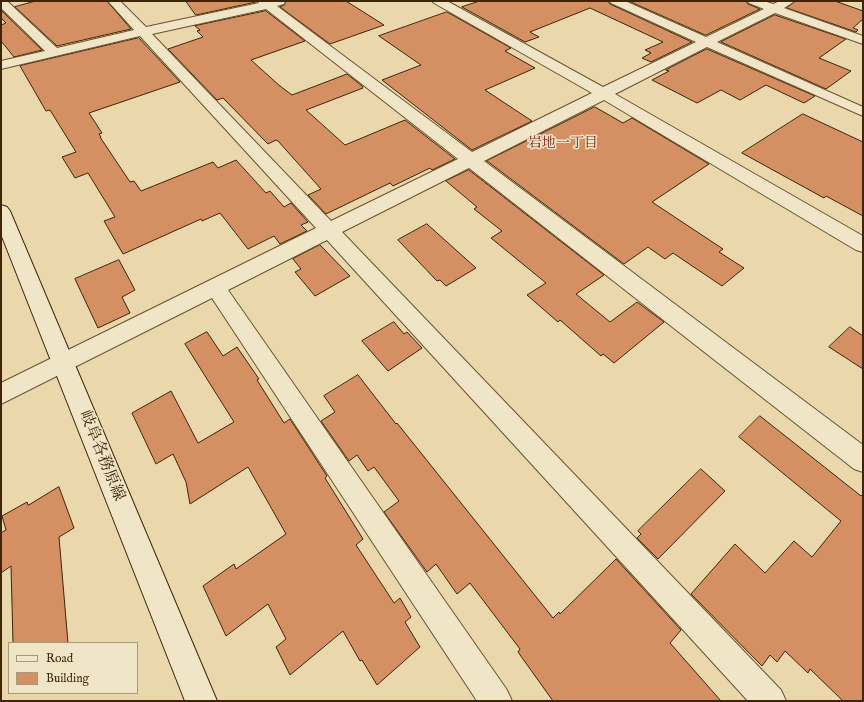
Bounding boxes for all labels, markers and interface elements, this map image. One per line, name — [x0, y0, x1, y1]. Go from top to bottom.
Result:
district label: 岩地一丁目 — [528, 136, 598, 152]
street label: 岐阜各務原線 — [74, 408, 128, 504]
legend — [8, 642, 138, 694]
text: Road — [46, 651, 73, 666]
text: Building — [46, 671, 89, 686]

